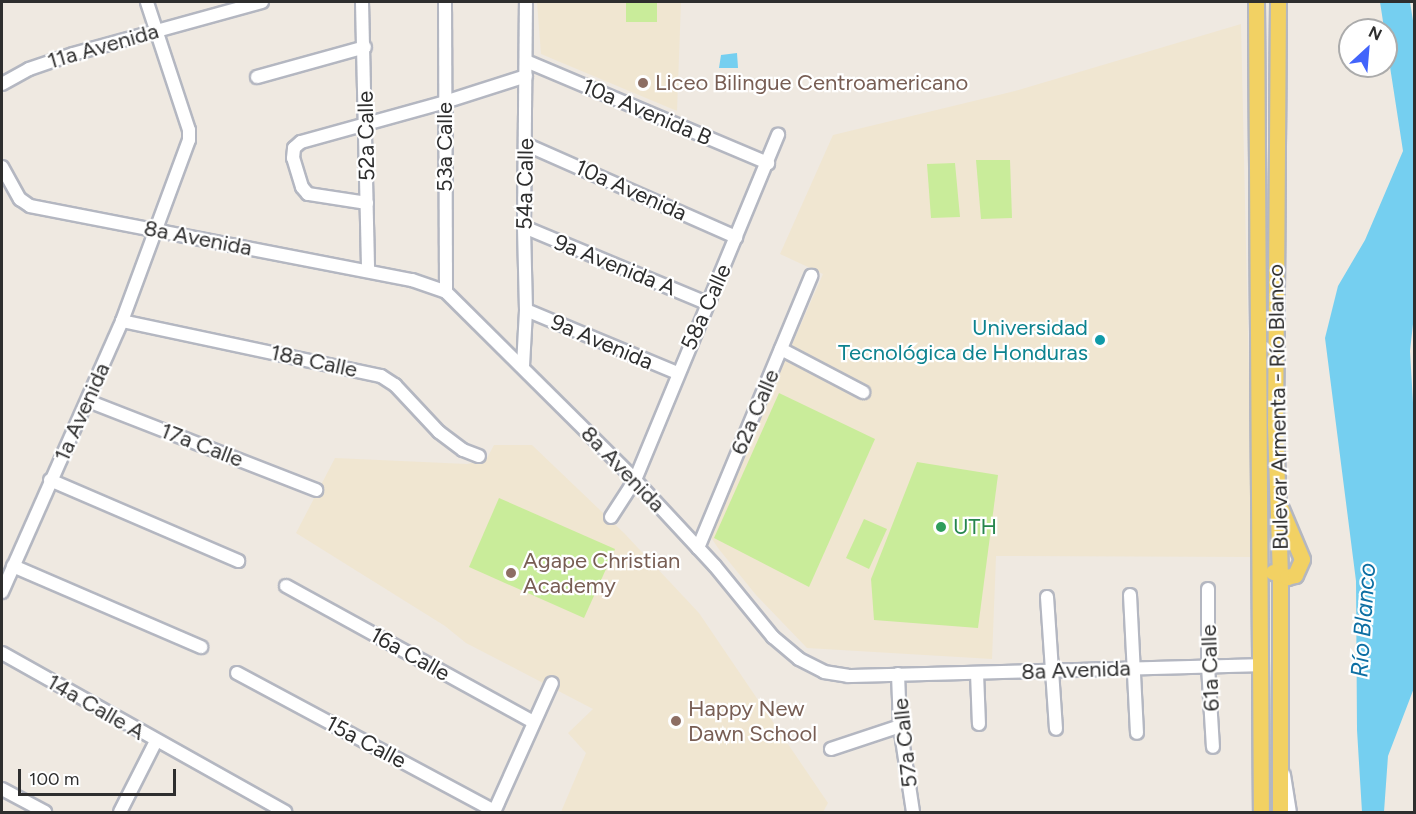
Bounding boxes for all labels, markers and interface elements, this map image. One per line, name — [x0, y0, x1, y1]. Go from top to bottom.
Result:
street label: 11a Avenida — [44, 18, 162, 74]
north arrow — [1338, 18, 1398, 78]
text: N — [1366, 22, 1385, 44]
place label: Liceo Bilingue Centroamericano — [655, 70, 968, 96]
street label: 10a Avenida B — [578, 73, 716, 151]
marker: Liceo Bilingue Centroamericano — [636, 76, 650, 90]
street label: 52a Calle — [352, 91, 380, 181]
street label: 53a Calle — [432, 102, 458, 192]
street label: 54a Calle — [511, 138, 539, 230]
street label: 10a Avenida — [571, 154, 691, 226]
street label: 8a Avenida — [142, 215, 254, 261]
street label: 9a Avenida A — [550, 229, 680, 301]
street label: 58a Calle — [675, 260, 737, 354]
street label: Bulevar Armenta - Río Blanco — [1262, 264, 1294, 550]
street label: 9a Avenida — [547, 309, 657, 375]
place label: Universidad Tecnológica de Honduras — [838, 314, 1088, 366]
marker: Universidad Tecnológica de Honduras — [1093, 333, 1107, 347]
street label: 18a Calle — [268, 339, 360, 383]
street label: 1a Avenida — [49, 359, 115, 465]
street label: 62a Calle — [725, 365, 785, 459]
street label: 17a Calle — [157, 417, 247, 473]
street label: 8a Avenida — [575, 420, 671, 518]
place label: UTH — [953, 514, 997, 540]
marker: UTH — [934, 520, 948, 534]
place label: Agape Christian Academy — [523, 547, 680, 598]
water label: Río Blanco — [1345, 562, 1381, 678]
marker: Agape Christian Academy — [504, 566, 518, 580]
street label: 16a Calle — [366, 621, 454, 687]
street label: 61a Calle — [1195, 624, 1225, 712]
street label: 8a Avenida — [1021, 655, 1131, 685]
street label: 14a Calle A — [42, 668, 150, 746]
place label: Happy New Dawn School — [688, 695, 817, 746]
street label: 57a Calle — [887, 697, 923, 789]
street label: 15a Calle — [321, 710, 411, 774]
marker: Happy New Dawn School — [669, 714, 683, 728]
scale bar — [21, 757, 178, 795]
text: 100 m — [29, 768, 79, 790]

